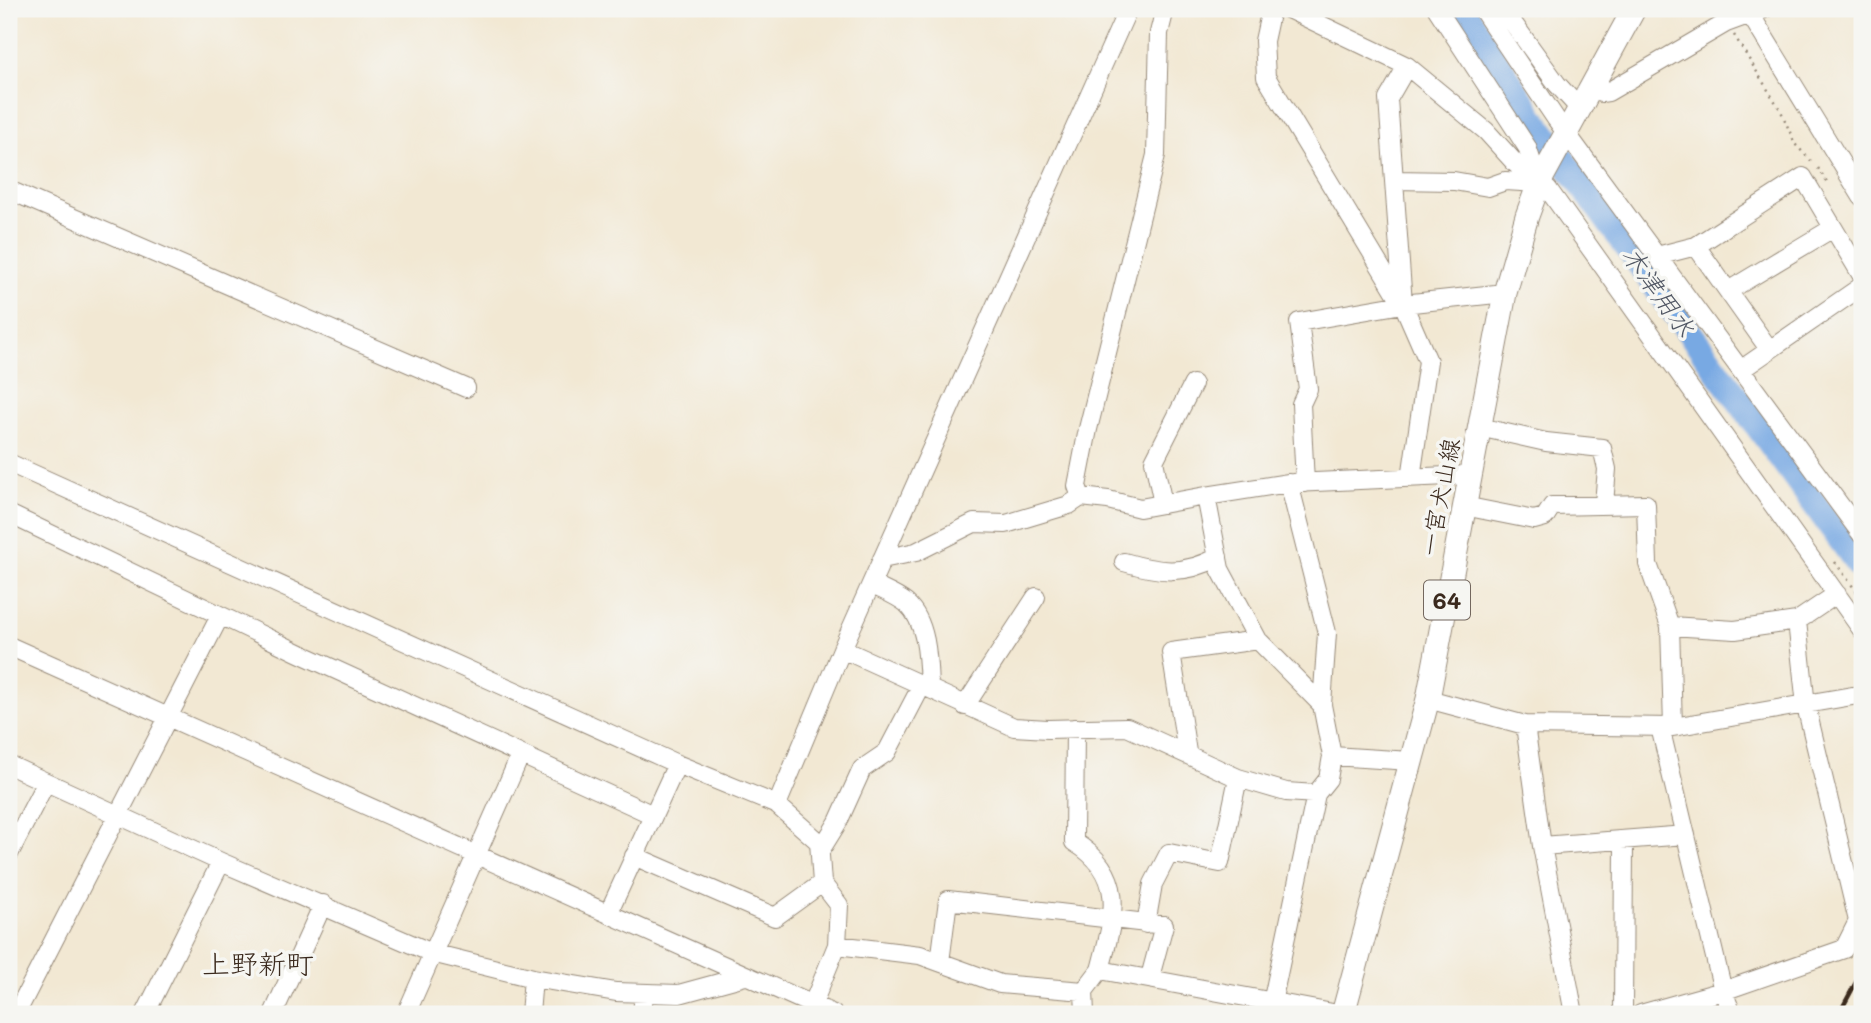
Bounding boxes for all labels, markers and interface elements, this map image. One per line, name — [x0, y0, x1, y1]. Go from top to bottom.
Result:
water label: 木津用水 — [1615, 239, 1703, 343]
street label: 一宮犬山線 — [1412, 435, 1466, 559]
road number: 64 — [1424, 580, 1470, 620]
district label: 上野新町 — [202, 945, 314, 981]

